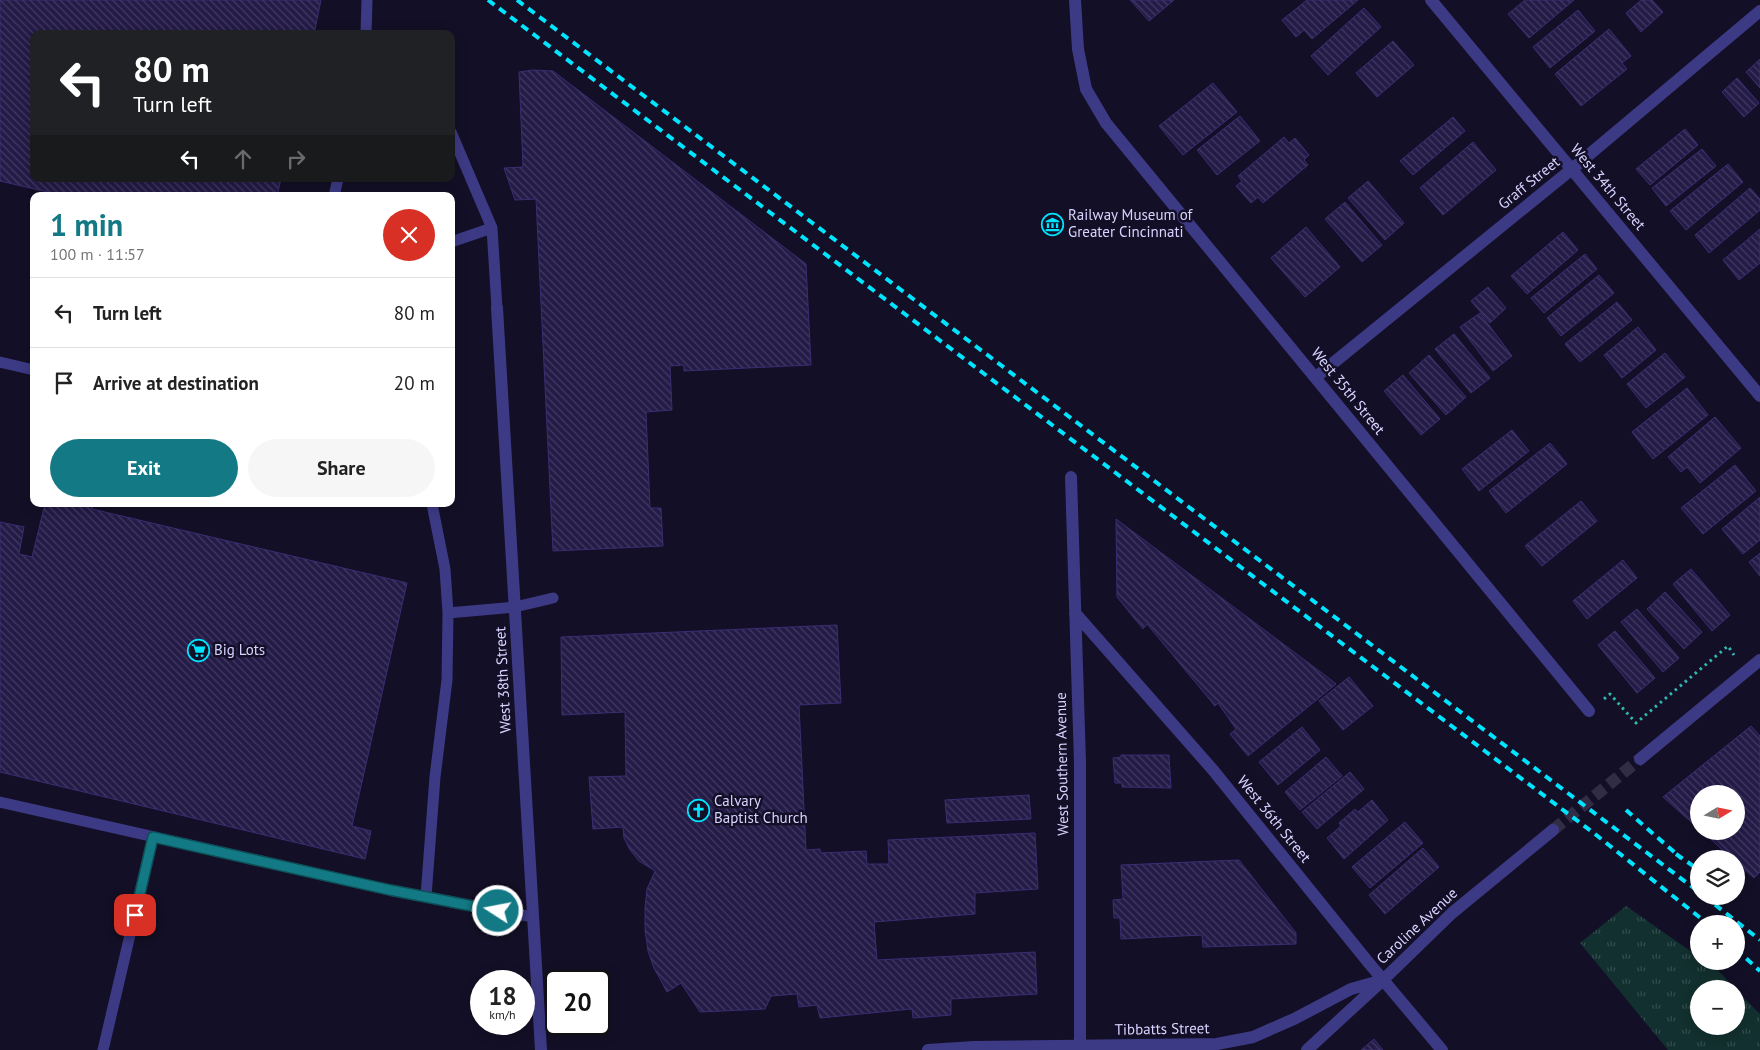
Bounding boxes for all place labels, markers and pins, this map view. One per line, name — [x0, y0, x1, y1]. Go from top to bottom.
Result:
place label: Railway Museum of Greater Cincinnati — [1068, 205, 1194, 241]
museum icon: Railway Museum of Greater Cincinnati — [1040, 212, 1064, 236]
supermarket icon: Big Lots — [186, 638, 210, 662]
place label: Big Lots — [214, 640, 265, 659]
place label: Calvary Baptist Church — [714, 791, 808, 827]
church icon: Calvary Baptist Church — [686, 798, 710, 822]
pin — [114, 894, 156, 936]

